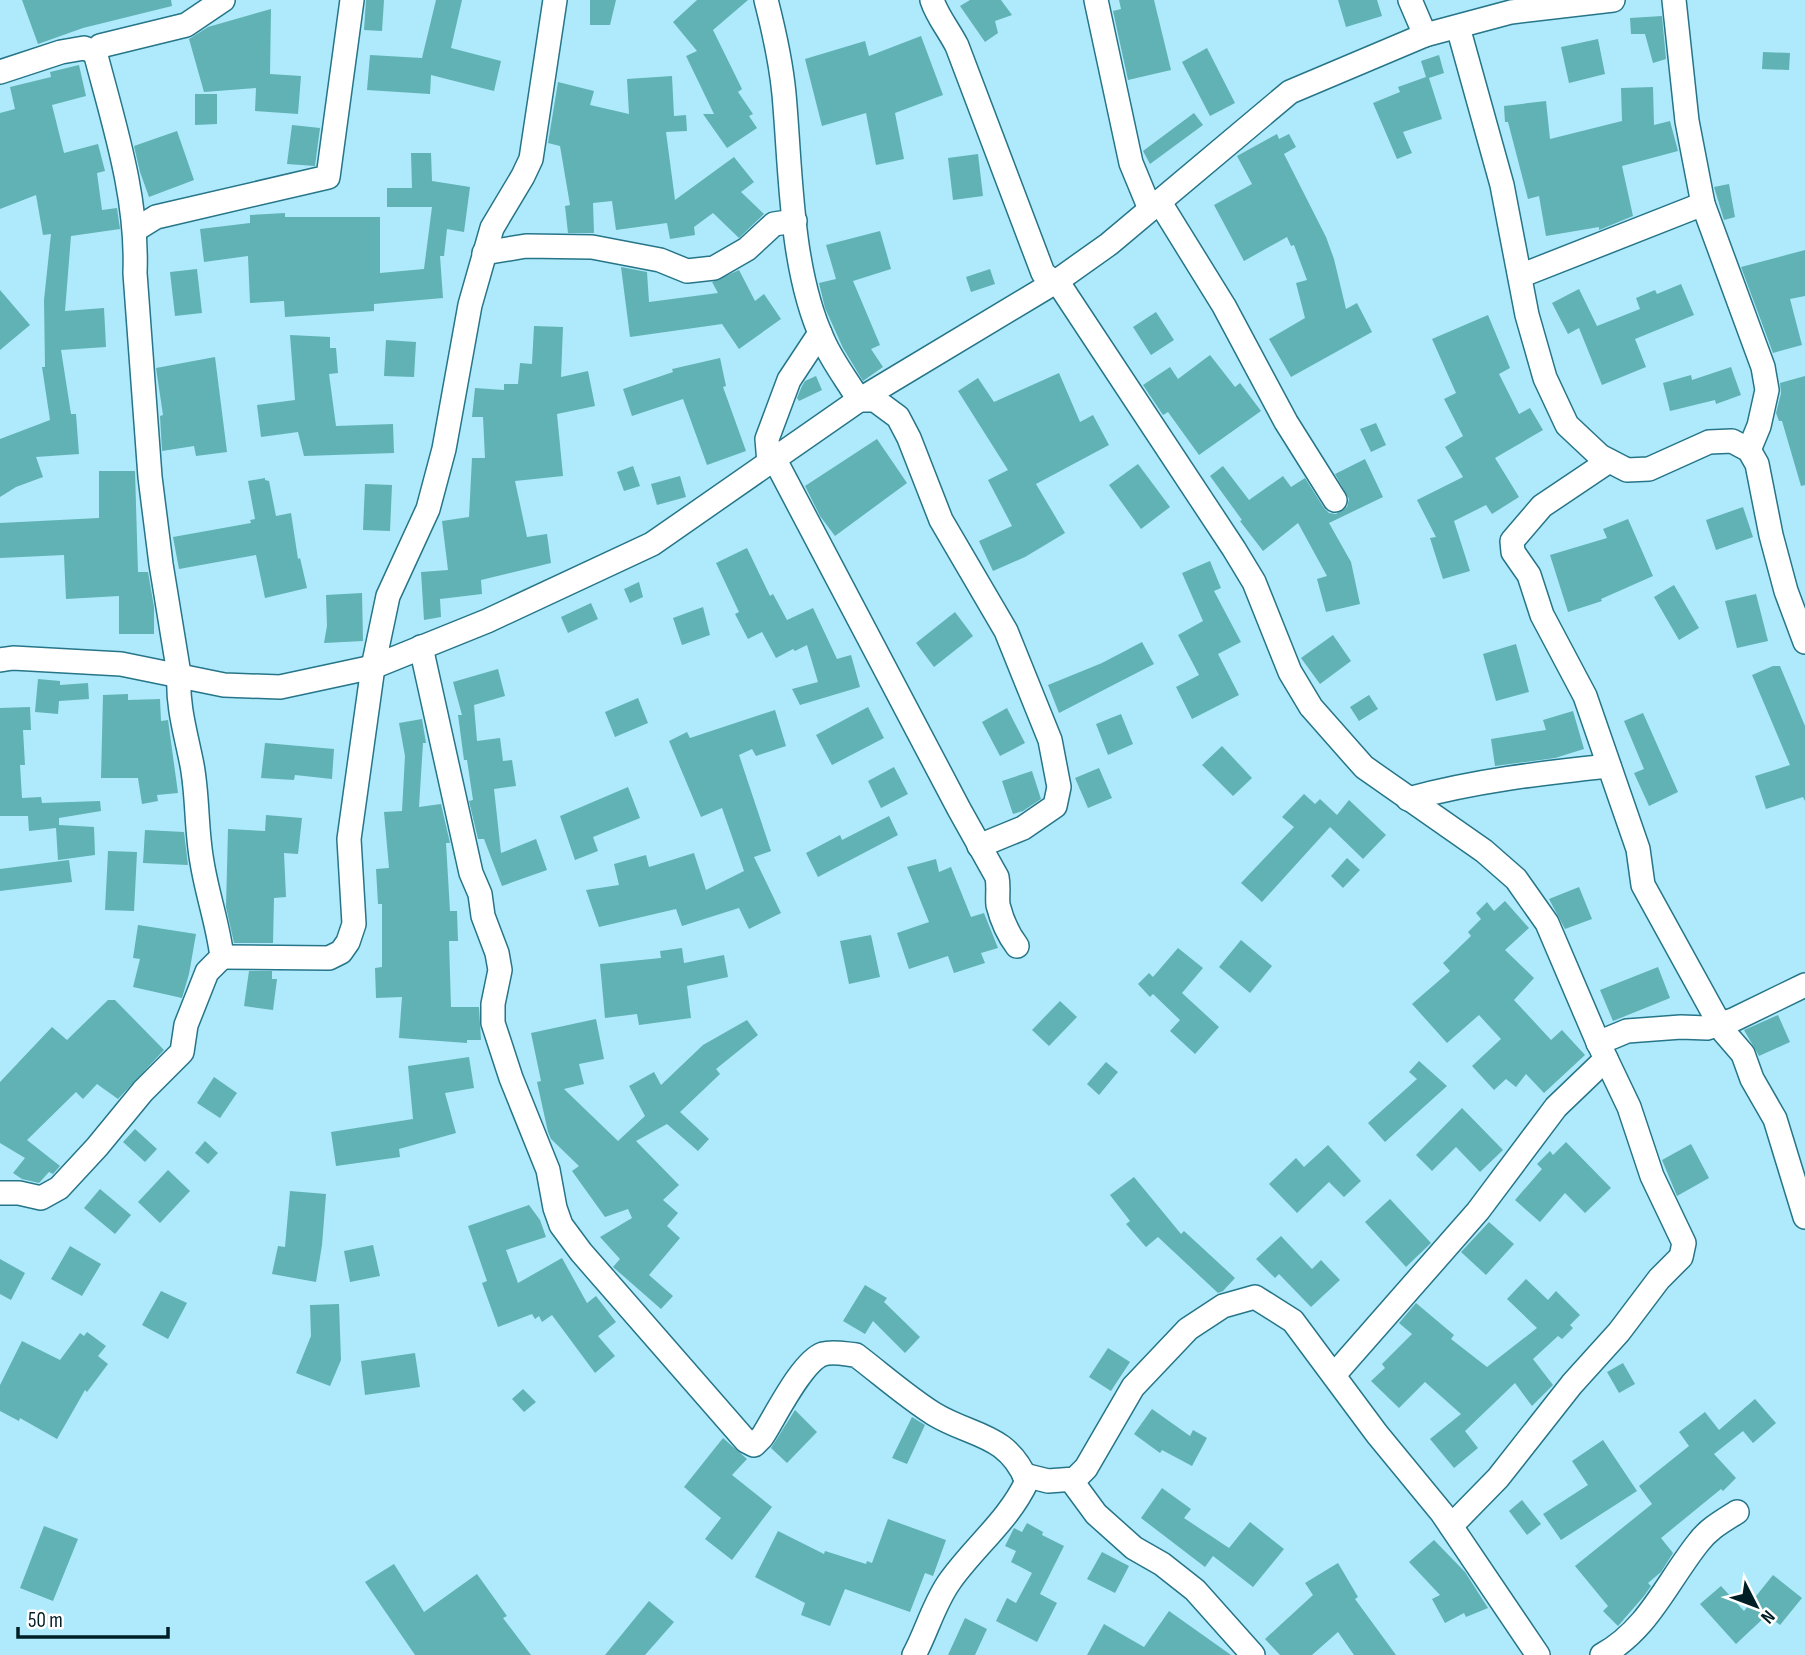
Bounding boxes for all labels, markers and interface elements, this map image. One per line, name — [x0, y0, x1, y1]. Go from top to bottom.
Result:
north arrow — [1721, 1571, 1791, 1641]
scale bar — [18, 1596, 168, 1640]
text: N — [1756, 1605, 1779, 1628]
text: 50 m — [28, 1608, 63, 1633]

